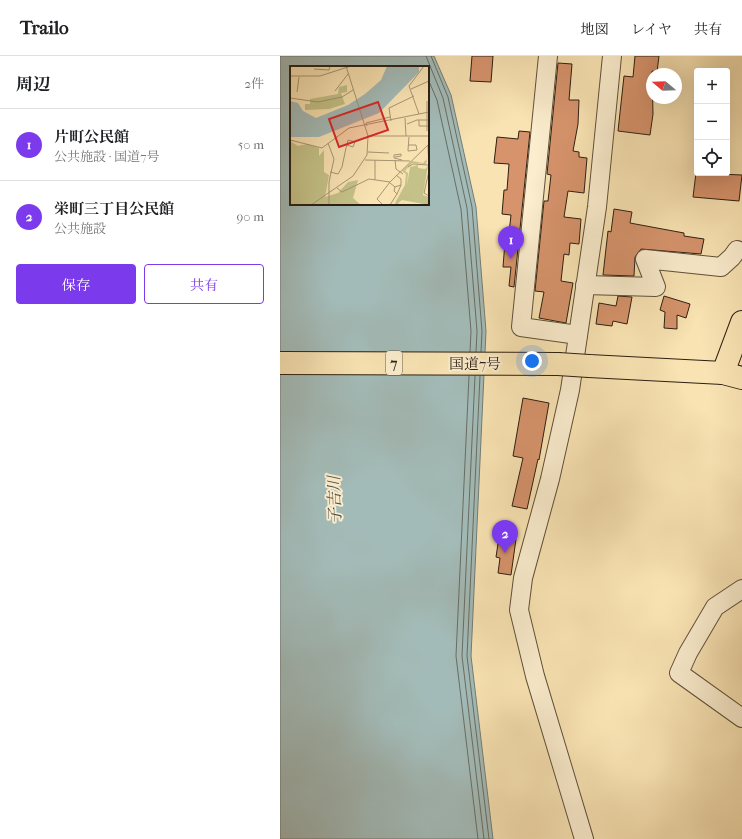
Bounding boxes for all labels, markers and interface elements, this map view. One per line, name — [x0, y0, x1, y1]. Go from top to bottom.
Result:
text: Trailo — [20, 17, 69, 39]
text: 地図 — [581, 21, 609, 38]
text: レイヤ — [631, 21, 672, 38]
text: 共有 — [694, 21, 722, 38]
inset map — [290, 66, 429, 205]
north arrow — [646, 68, 682, 104]
map controls — [694, 68, 730, 176]
button: + — [694, 68, 730, 104]
text: 周辺 — [16, 74, 50, 94]
text: 2件 — [244, 76, 264, 91]
button: − — [694, 104, 730, 140]
text: 片町公民館 — [54, 128, 129, 146]
text: 1 — [27, 137, 31, 152]
text: 50 m — [238, 137, 264, 152]
button: locate — [694, 140, 730, 176]
text: 公共施設 · 国道7号 — [54, 149, 159, 164]
text: 栄町三丁目公民館 — [54, 200, 174, 218]
text: 2 — [26, 209, 32, 224]
text: 90 m — [236, 209, 264, 224]
text: 公共施設 — [54, 221, 106, 236]
pin: 1 — [498, 226, 524, 259]
button: 保存 — [16, 264, 136, 304]
button: 共有 — [144, 264, 264, 304]
road number: 7 — [386, 351, 402, 375]
your location — [522, 351, 542, 371]
street label: 国道7号 — [449, 355, 501, 373]
water label: 子吉川 — [324, 474, 345, 524]
pin: 2 — [492, 520, 518, 553]

